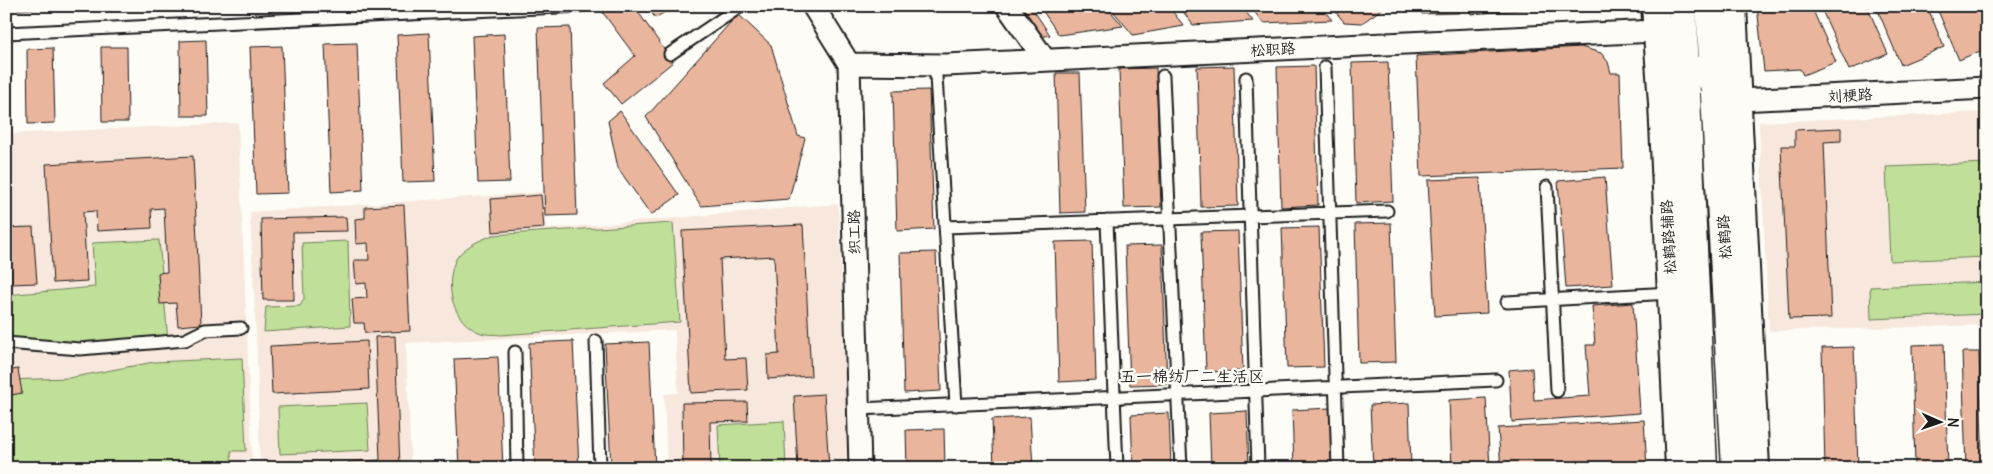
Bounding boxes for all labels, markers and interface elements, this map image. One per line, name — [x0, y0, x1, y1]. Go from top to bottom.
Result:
street label: 松职路 — [1250, 38, 1296, 60]
street label: 刘梗路 — [1827, 84, 1873, 106]
street label: 松鹤路辅路 — [1657, 199, 1679, 275]
street label: 织工路 — [844, 209, 864, 255]
street label: 松鹤路 — [1713, 214, 1735, 260]
district label: 五一棉纺厂二生活区 — [1120, 366, 1264, 386]
north arrow — [1916, 396, 1966, 446]
text: N — [1944, 417, 1962, 428]

